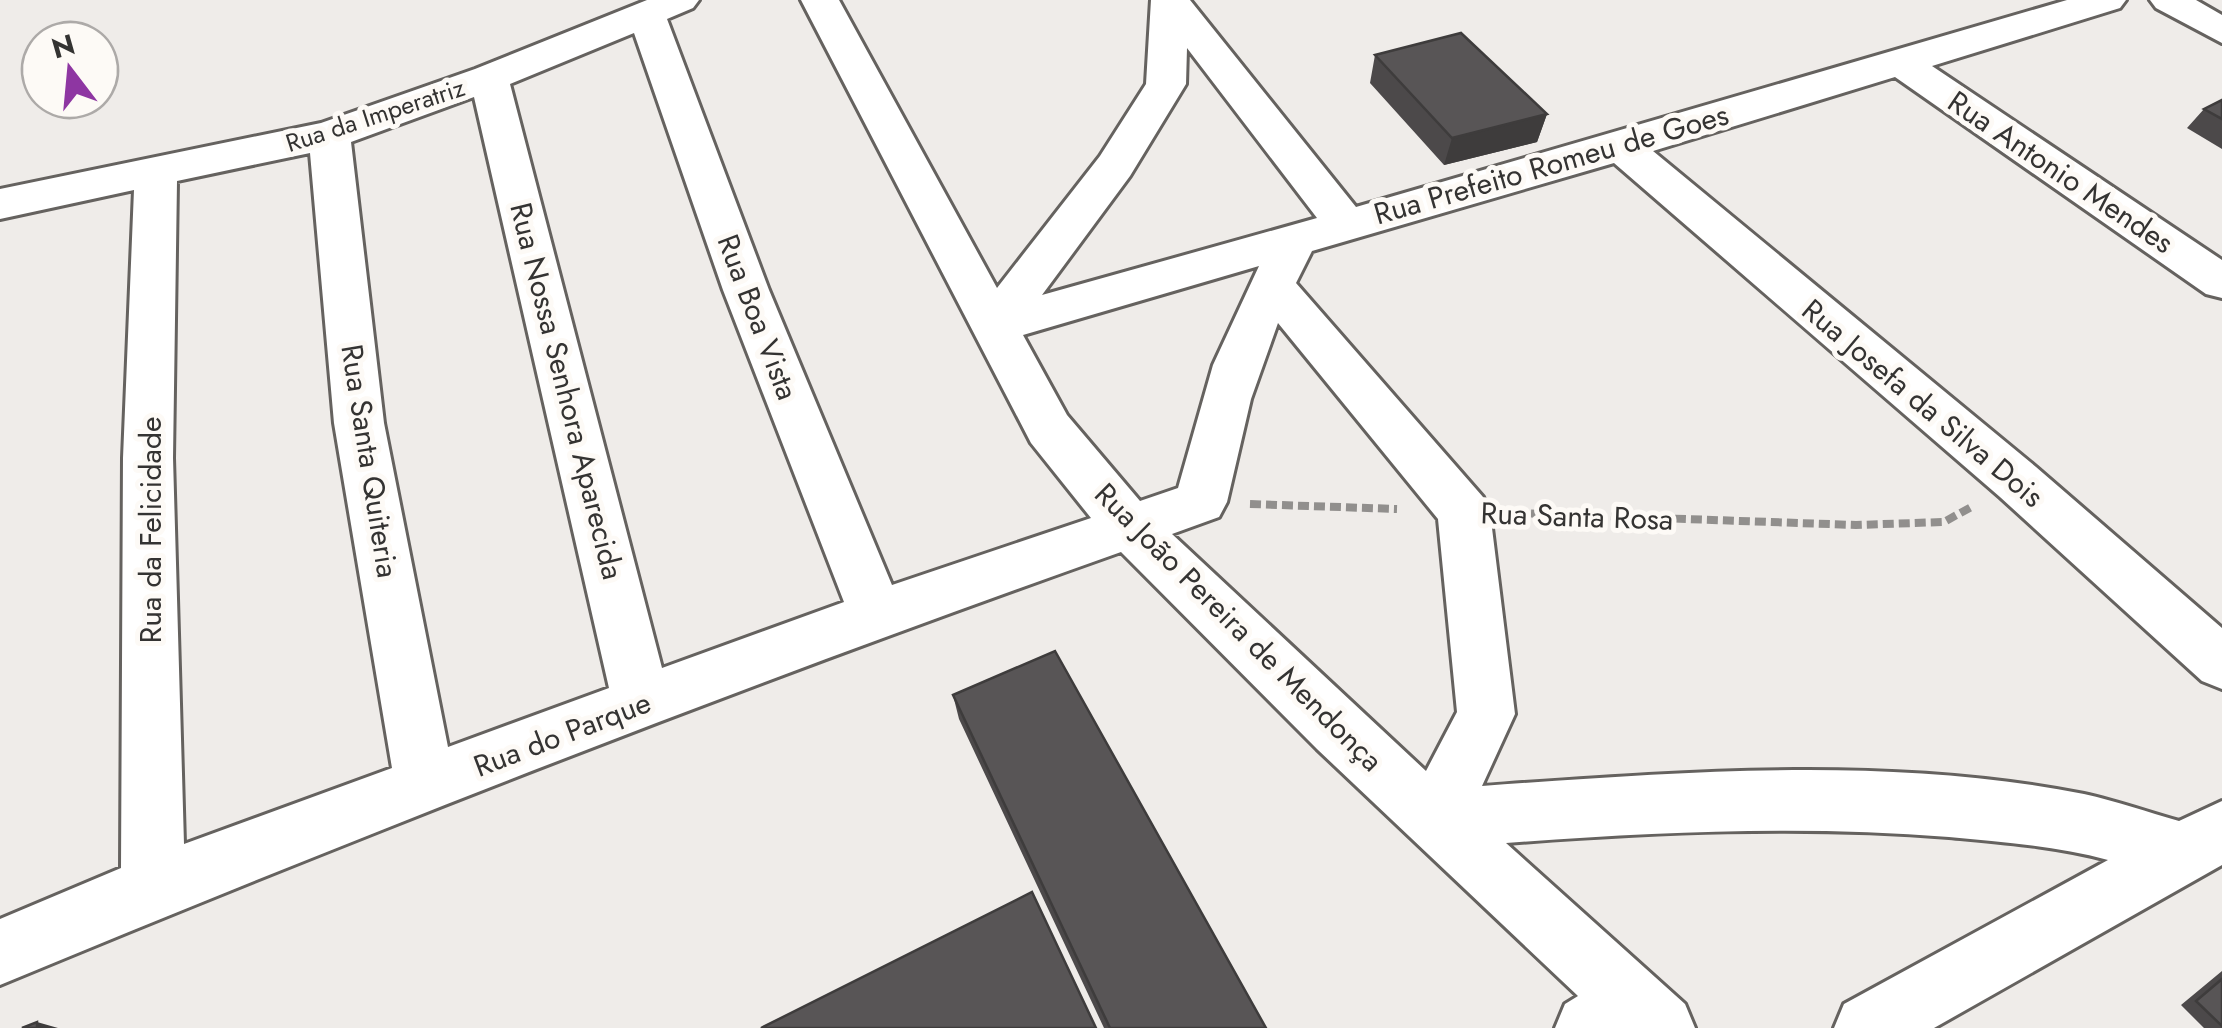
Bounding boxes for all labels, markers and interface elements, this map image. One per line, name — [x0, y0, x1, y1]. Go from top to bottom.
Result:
north arrow — [20, 20, 120, 120]
text: N — [47, 24, 80, 69]
street label: Rua da Imperatriz — [281, 69, 470, 161]
street label: Rua Antonio Mendes — [1939, 80, 2183, 264]
street label: Rua Prefeito Romeu de Goes — [1369, 93, 1733, 235]
street label: Rua Nossa Senhora Aparecida — [499, 198, 635, 584]
street label: Rua Boa Vista — [707, 228, 809, 406]
street label: Rua Josefa da Silva Dois — [1793, 289, 2053, 517]
street label: Rua Santa Quiteria — [330, 341, 410, 581]
street label: Rua da Felicidade — [129, 417, 172, 643]
street label: Rua João Pereira de Mendonça — [1085, 473, 1393, 781]
street label: Rua Santa Rosa — [1480, 491, 1674, 541]
street label: Rua do Parque — [467, 680, 657, 788]

